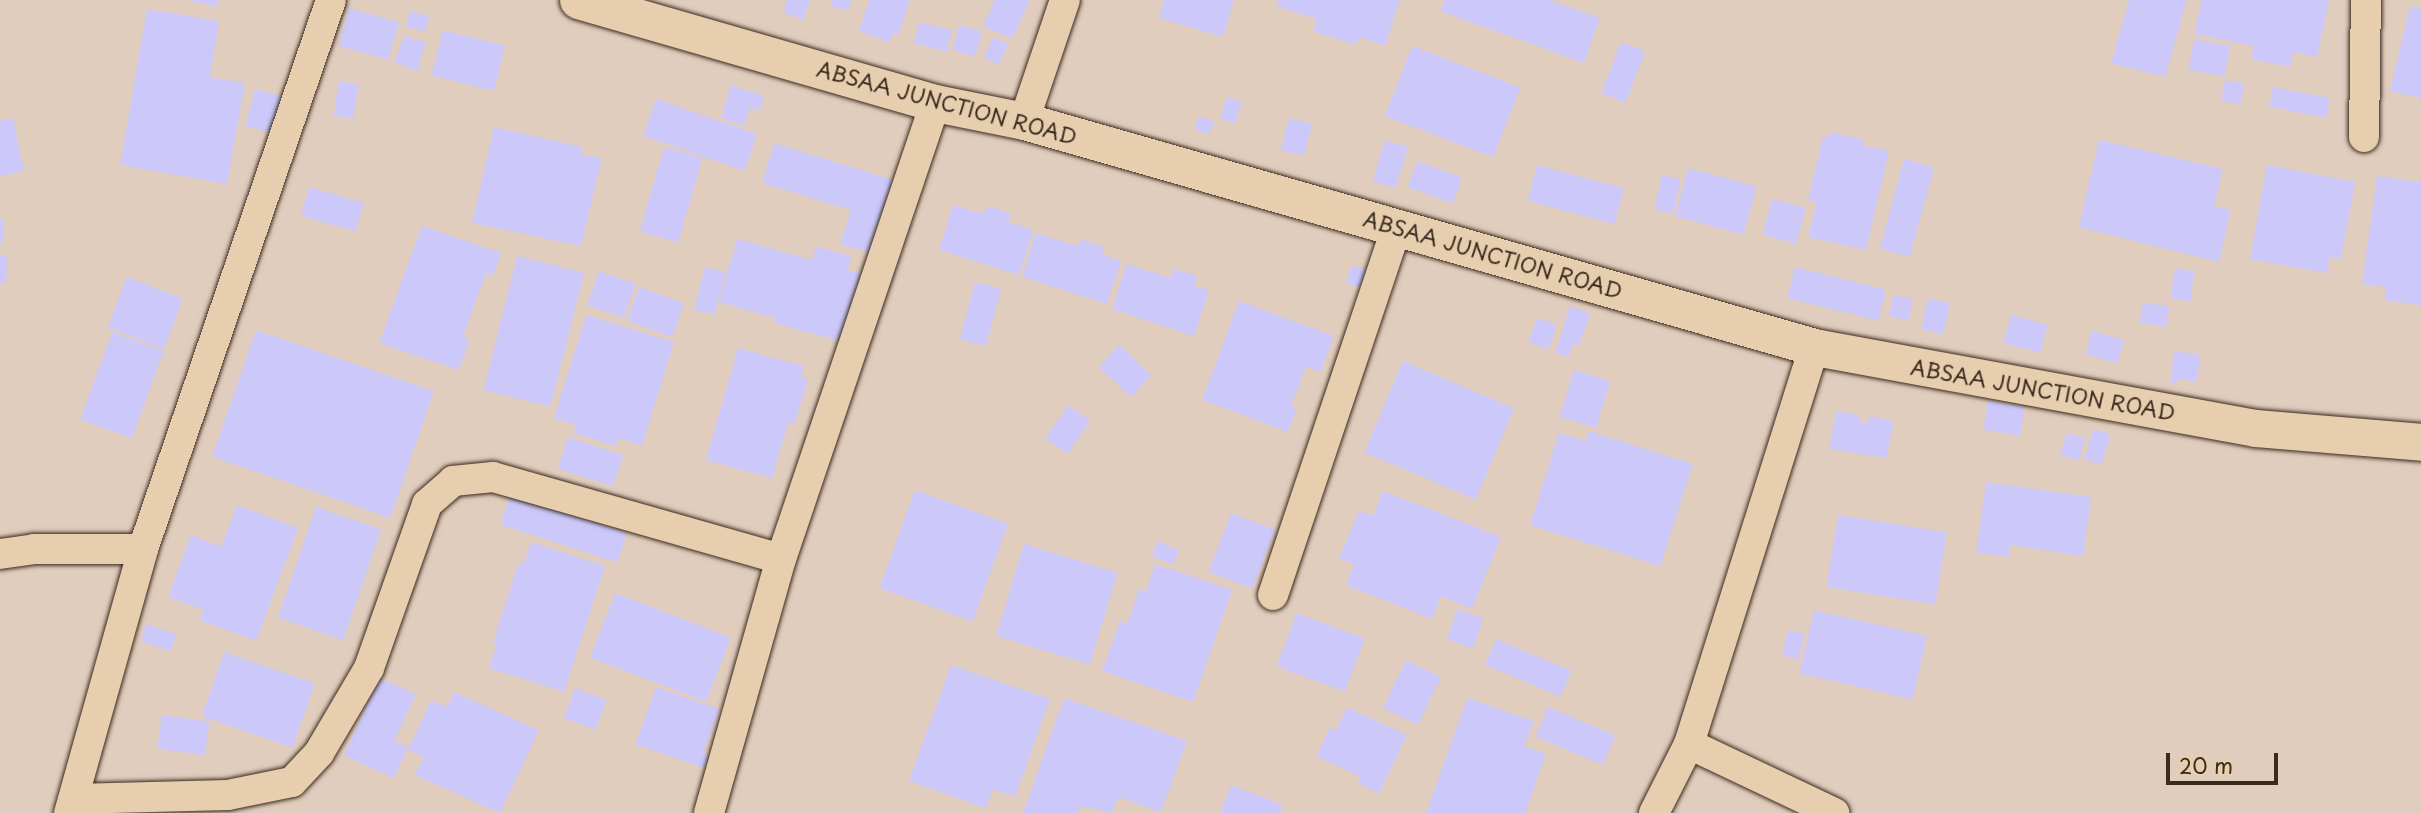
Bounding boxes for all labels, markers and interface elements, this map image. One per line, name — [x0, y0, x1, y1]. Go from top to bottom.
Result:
street label: ABSAA JUNCTION ROAD — [815, 55, 1079, 149]
street label: ABSAA JUNCTION ROAD — [1362, 205, 1624, 303]
street label: ABSAA JUNCTION ROAD — [1910, 354, 2176, 424]
scale bar — [2169, 740, 2281, 784]
text: 20 m — [2179, 749, 2233, 781]

